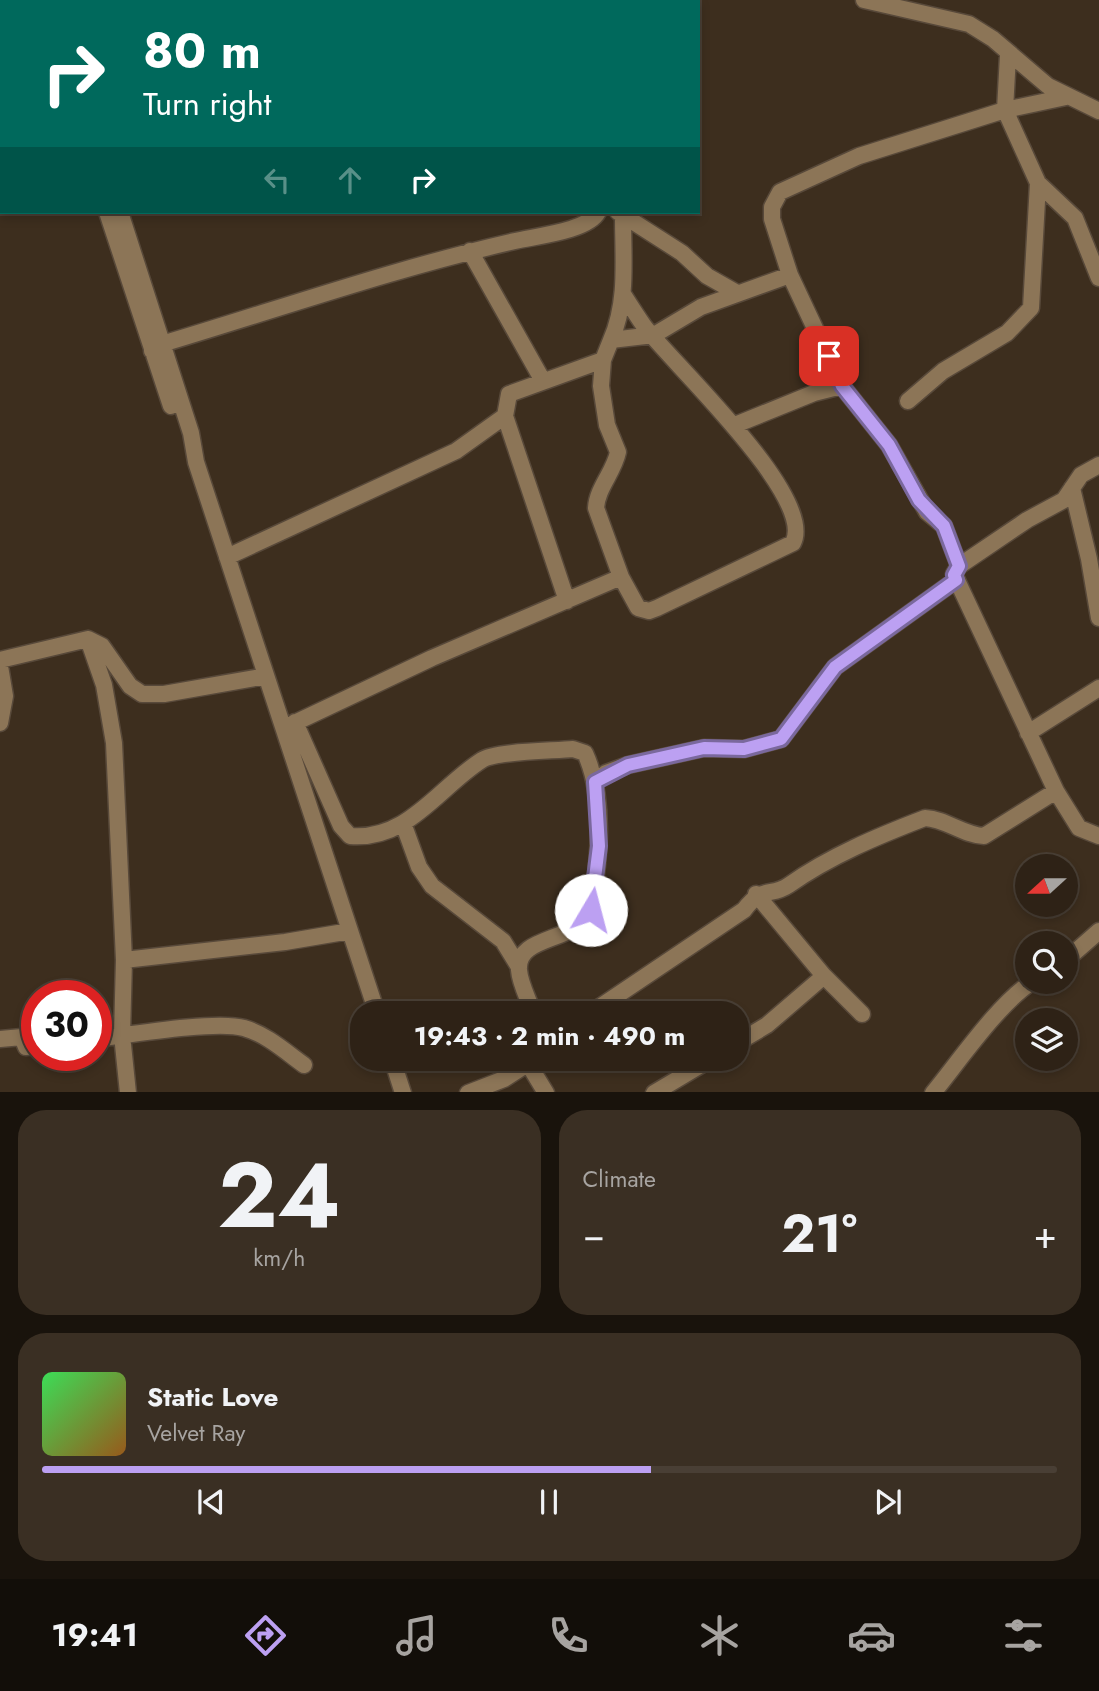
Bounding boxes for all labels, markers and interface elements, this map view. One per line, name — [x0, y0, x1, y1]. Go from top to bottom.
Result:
text: 80 m — [143, 16, 261, 86]
icon: right — [28, 28, 119, 119]
text: Turn right — [143, 81, 272, 127]
icon: left — [258, 161, 296, 199]
icon: ahead — [331, 161, 369, 199]
icon: right — [404, 161, 442, 199]
pin — [799, 326, 859, 386]
icon: arrive — [810, 337, 848, 375]
north arrow — [1015, 854, 1078, 917]
map controls — [1015, 854, 1078, 1071]
position arrow — [554, 873, 628, 947]
button: search — [1015, 931, 1078, 994]
speed limit sign: 30 — [21, 980, 112, 1071]
button: layers — [1015, 1008, 1078, 1071]
text: 19:43 · 2 min · 490 m — [414, 1017, 685, 1055]
text: 24 — [218, 1130, 341, 1261]
text: Climate — [583, 1162, 656, 1196]
text: 21° — [781, 1196, 857, 1272]
text: − — [583, 1207, 605, 1262]
text: + — [1034, 1207, 1057, 1262]
text: km/h — [253, 1241, 305, 1275]
text: Static Love — [147, 1378, 279, 1416]
text: Velvet Ray — [147, 1416, 245, 1450]
icon: previous — [192, 1483, 230, 1521]
icon: pause — [530, 1483, 568, 1521]
icon: next — [869, 1483, 907, 1521]
icon: directions — [241, 1611, 290, 1660]
icon: music — [392, 1611, 441, 1660]
icon: phone — [544, 1611, 593, 1660]
icon: climate — [695, 1611, 744, 1660]
icon: car — [847, 1611, 896, 1660]
icon: filters — [999, 1611, 1048, 1660]
text: 19:41 — [51, 1612, 138, 1658]

